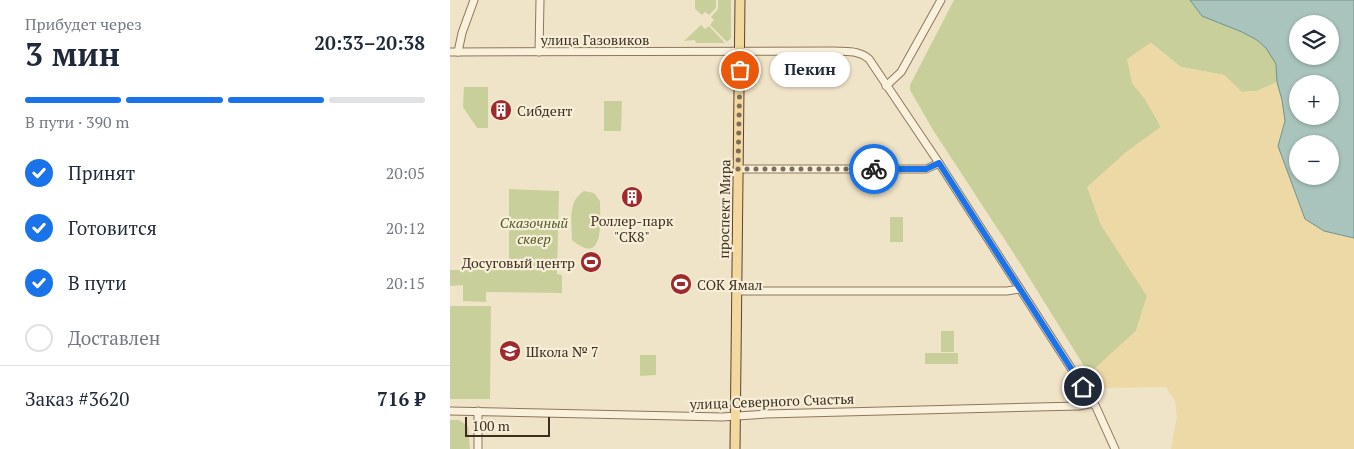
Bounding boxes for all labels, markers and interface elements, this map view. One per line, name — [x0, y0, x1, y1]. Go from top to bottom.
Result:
text: Прибудет через — [25, 13, 142, 35]
map controls — [1289, 15, 1339, 185]
button: layers — [1289, 15, 1339, 65]
text: 20:33–20:38 — [314, 30, 425, 55]
street label: улица Газовиков — [540, 30, 649, 49]
text: 3 мин — [25, 33, 120, 75]
pin — [719, 49, 761, 91]
callout: Пекин — [770, 52, 850, 88]
icon: bag — [726, 56, 754, 84]
text: Пекин — [784, 58, 836, 80]
button: + — [1289, 75, 1339, 125]
building icon: Сибдент — [489, 98, 513, 122]
place label: Сибдент — [517, 101, 572, 120]
text: В пути · 390 m — [25, 111, 129, 133]
button: − — [1289, 135, 1339, 185]
courier — [849, 144, 899, 194]
icon: bike — [860, 155, 888, 183]
icon: check — [25, 159, 53, 187]
street label: проспект Мира — [714, 159, 734, 259]
text: Принят — [68, 160, 135, 185]
text: 20:05 — [386, 162, 425, 184]
building icon: Роллер-парк "СК8" — [620, 185, 644, 209]
place label: Роллер-парк "СК8" — [591, 211, 674, 246]
park label: Сказочный сквер — [500, 213, 569, 248]
icon: check — [25, 214, 53, 242]
text: Готовится — [68, 215, 157, 240]
text: 20:12 — [386, 217, 425, 239]
sports icon: Досуговый центр — [579, 250, 603, 274]
place label: Досуговый центр — [462, 253, 575, 272]
icon: check — [25, 269, 53, 297]
text: В пути — [68, 270, 127, 295]
text: 20:15 — [386, 272, 425, 294]
sports icon: СОК Ямал — [669, 272, 693, 296]
place label: СОК Ямал — [697, 275, 763, 294]
text: Доставлен — [68, 325, 160, 350]
school or university icon: Школа № 7 — [498, 339, 522, 363]
place label: Школа № 7 — [526, 342, 599, 361]
pin — [1062, 366, 1104, 408]
icon: home — [1069, 373, 1097, 401]
text: Заказ #3620 — [25, 386, 129, 411]
text: 716 ₽ — [377, 386, 425, 411]
street label: улица Северного Счастья — [688, 389, 855, 413]
scale bar — [465, 414, 550, 437]
text: 100 m — [472, 416, 510, 435]

